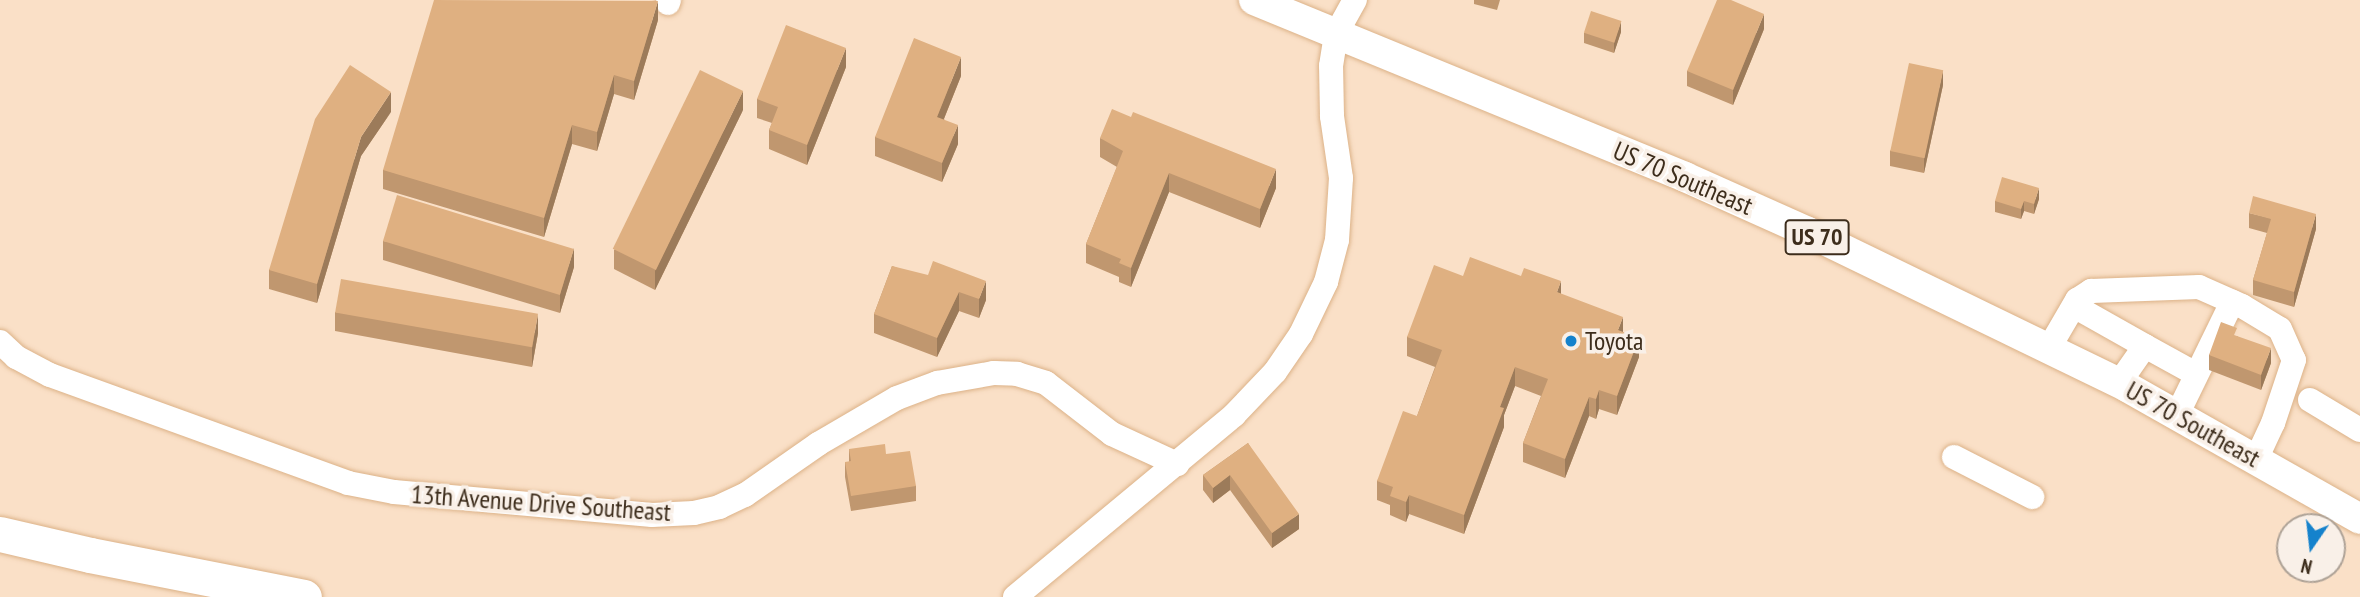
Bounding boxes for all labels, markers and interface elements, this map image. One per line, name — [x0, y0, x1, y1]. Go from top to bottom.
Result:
street label: US 70 Southeast — [1609, 135, 1757, 221]
road number: US 70 — [1784, 216, 1850, 258]
place label: Toyota — [1585, 325, 1643, 357]
marker: Toyota — [1563, 333, 1579, 349]
street label: US 70 Southeast — [2121, 374, 2265, 474]
street label: 13th Avenue Drive Southeast — [410, 478, 672, 528]
north arrow — [2276, 513, 2346, 583]
text: N — [2299, 554, 2314, 579]

